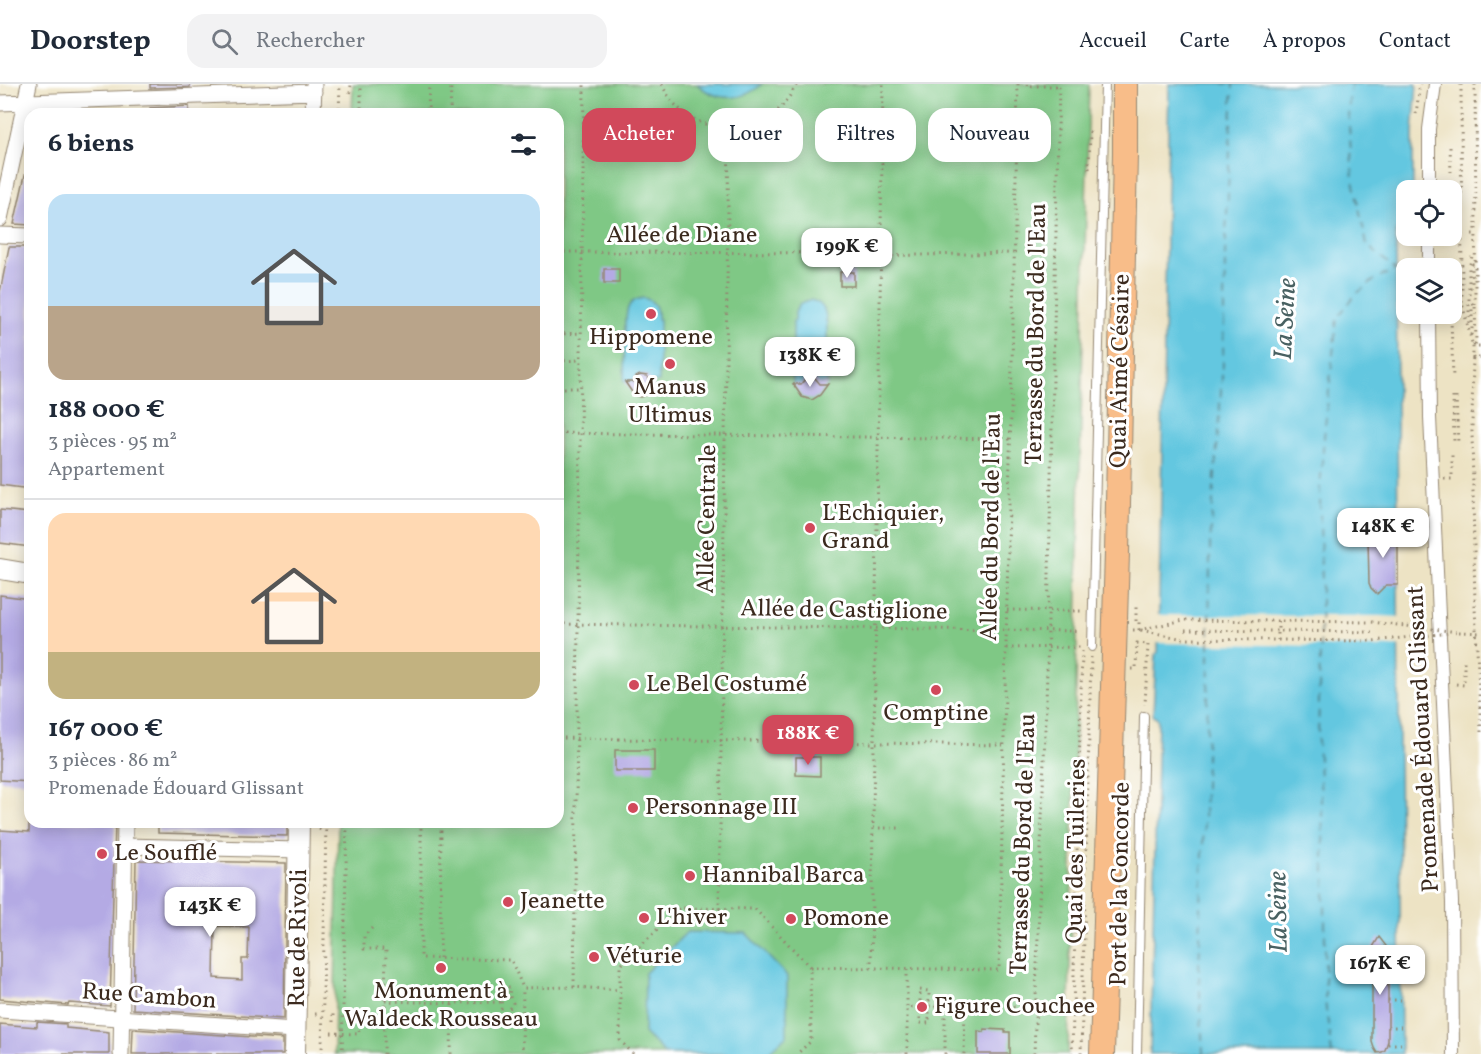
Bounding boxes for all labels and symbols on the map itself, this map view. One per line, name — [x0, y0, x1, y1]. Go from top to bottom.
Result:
street label: Terrasse du Bord de l'Eau — [1018, 203, 1056, 465]
street label: Allée de Diane — [607, 219, 757, 253]
pin: 199K € — [798, 228, 896, 279]
street label: Quai Aimé Césaire — [1102, 273, 1140, 469]
water label: La Seine — [1266, 277, 1306, 361]
marker: Hippomene — [644, 307, 658, 321]
place label: Hippomene — [589, 321, 713, 355]
pin: 138K € — [761, 337, 859, 388]
marker: Manus Ultimus — [663, 357, 677, 371]
place label: Manus Ultimus — [628, 371, 712, 433]
street label: Allée du Bord de l'Eau — [973, 413, 1011, 641]
street label: Allée Centrale — [690, 444, 726, 594]
place label: L'Echiquier, Grand — [822, 497, 944, 559]
pin: 148K € — [1334, 508, 1432, 559]
marker: L'Echiquier, Grand — [803, 521, 817, 535]
street label: Promenade Édouard Glissant — [1399, 585, 1449, 893]
street label: Allée de Castiglione — [740, 592, 948, 630]
place label: Le Bel Costumé — [646, 668, 807, 702]
marker: Le Bel Costumé — [627, 678, 641, 692]
marker: Comptine — [929, 683, 943, 697]
place label: Comptine — [884, 697, 988, 731]
street label: Terrasse du Bord de l'Eau — [1002, 713, 1046, 975]
pin: 188K € — [759, 715, 857, 766]
street label: Quai des Tuileries — [1058, 758, 1096, 944]
street label: Port de la Concorde — [1102, 782, 1140, 986]
place label: Personnage III — [645, 791, 797, 825]
marker: Personnage III — [626, 801, 640, 815]
place label: Le Soufflé — [114, 837, 217, 871]
marker: Le Soufflé — [95, 847, 109, 861]
place label: Hannibal Barca — [702, 859, 865, 893]
street label: Rue de Rivoli — [281, 868, 317, 1008]
marker: Hannibal Barca — [683, 869, 697, 883]
water label: La Seine — [1260, 870, 1298, 953]
place label: Jeanette — [520, 885, 605, 919]
pin: 143K € — [161, 887, 259, 938]
marker: Jeanette — [501, 895, 515, 909]
place label: L'hiver — [656, 901, 727, 935]
place label: Pomone — [803, 902, 889, 936]
marker: L'hiver — [637, 911, 651, 925]
marker: Pomone — [784, 912, 798, 926]
place label: Véturie — [606, 940, 682, 974]
pin: 167K € — [1331, 945, 1429, 996]
marker: Véturie — [587, 950, 601, 964]
marker: Monument à Waldeck Rousseau — [434, 961, 448, 975]
street label: Rue Cambon — [80, 975, 218, 1019]
place label: Monument à Waldeck Rousseau — [344, 975, 538, 1037]
place label: Figure Couchee — [934, 990, 1095, 1024]
marker: Figure Couchee — [915, 1000, 929, 1014]

